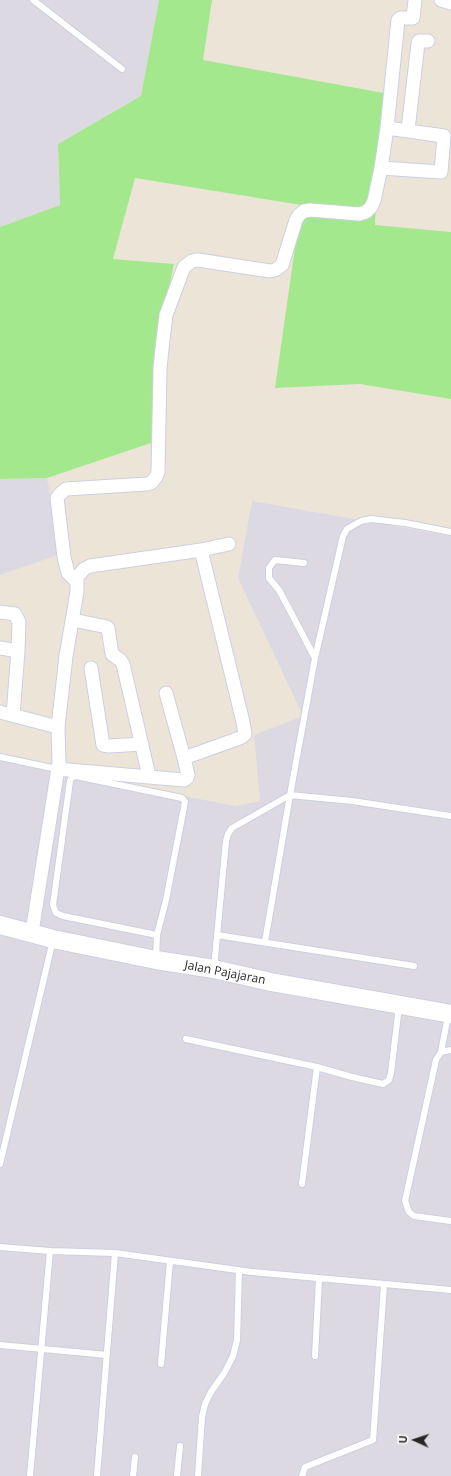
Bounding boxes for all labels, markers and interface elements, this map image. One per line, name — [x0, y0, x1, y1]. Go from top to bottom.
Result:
street label: Jalan Pajajaran — [183, 958, 267, 988]
north arrow — [395, 1420, 435, 1460]
text: U — [395, 1435, 410, 1444]

